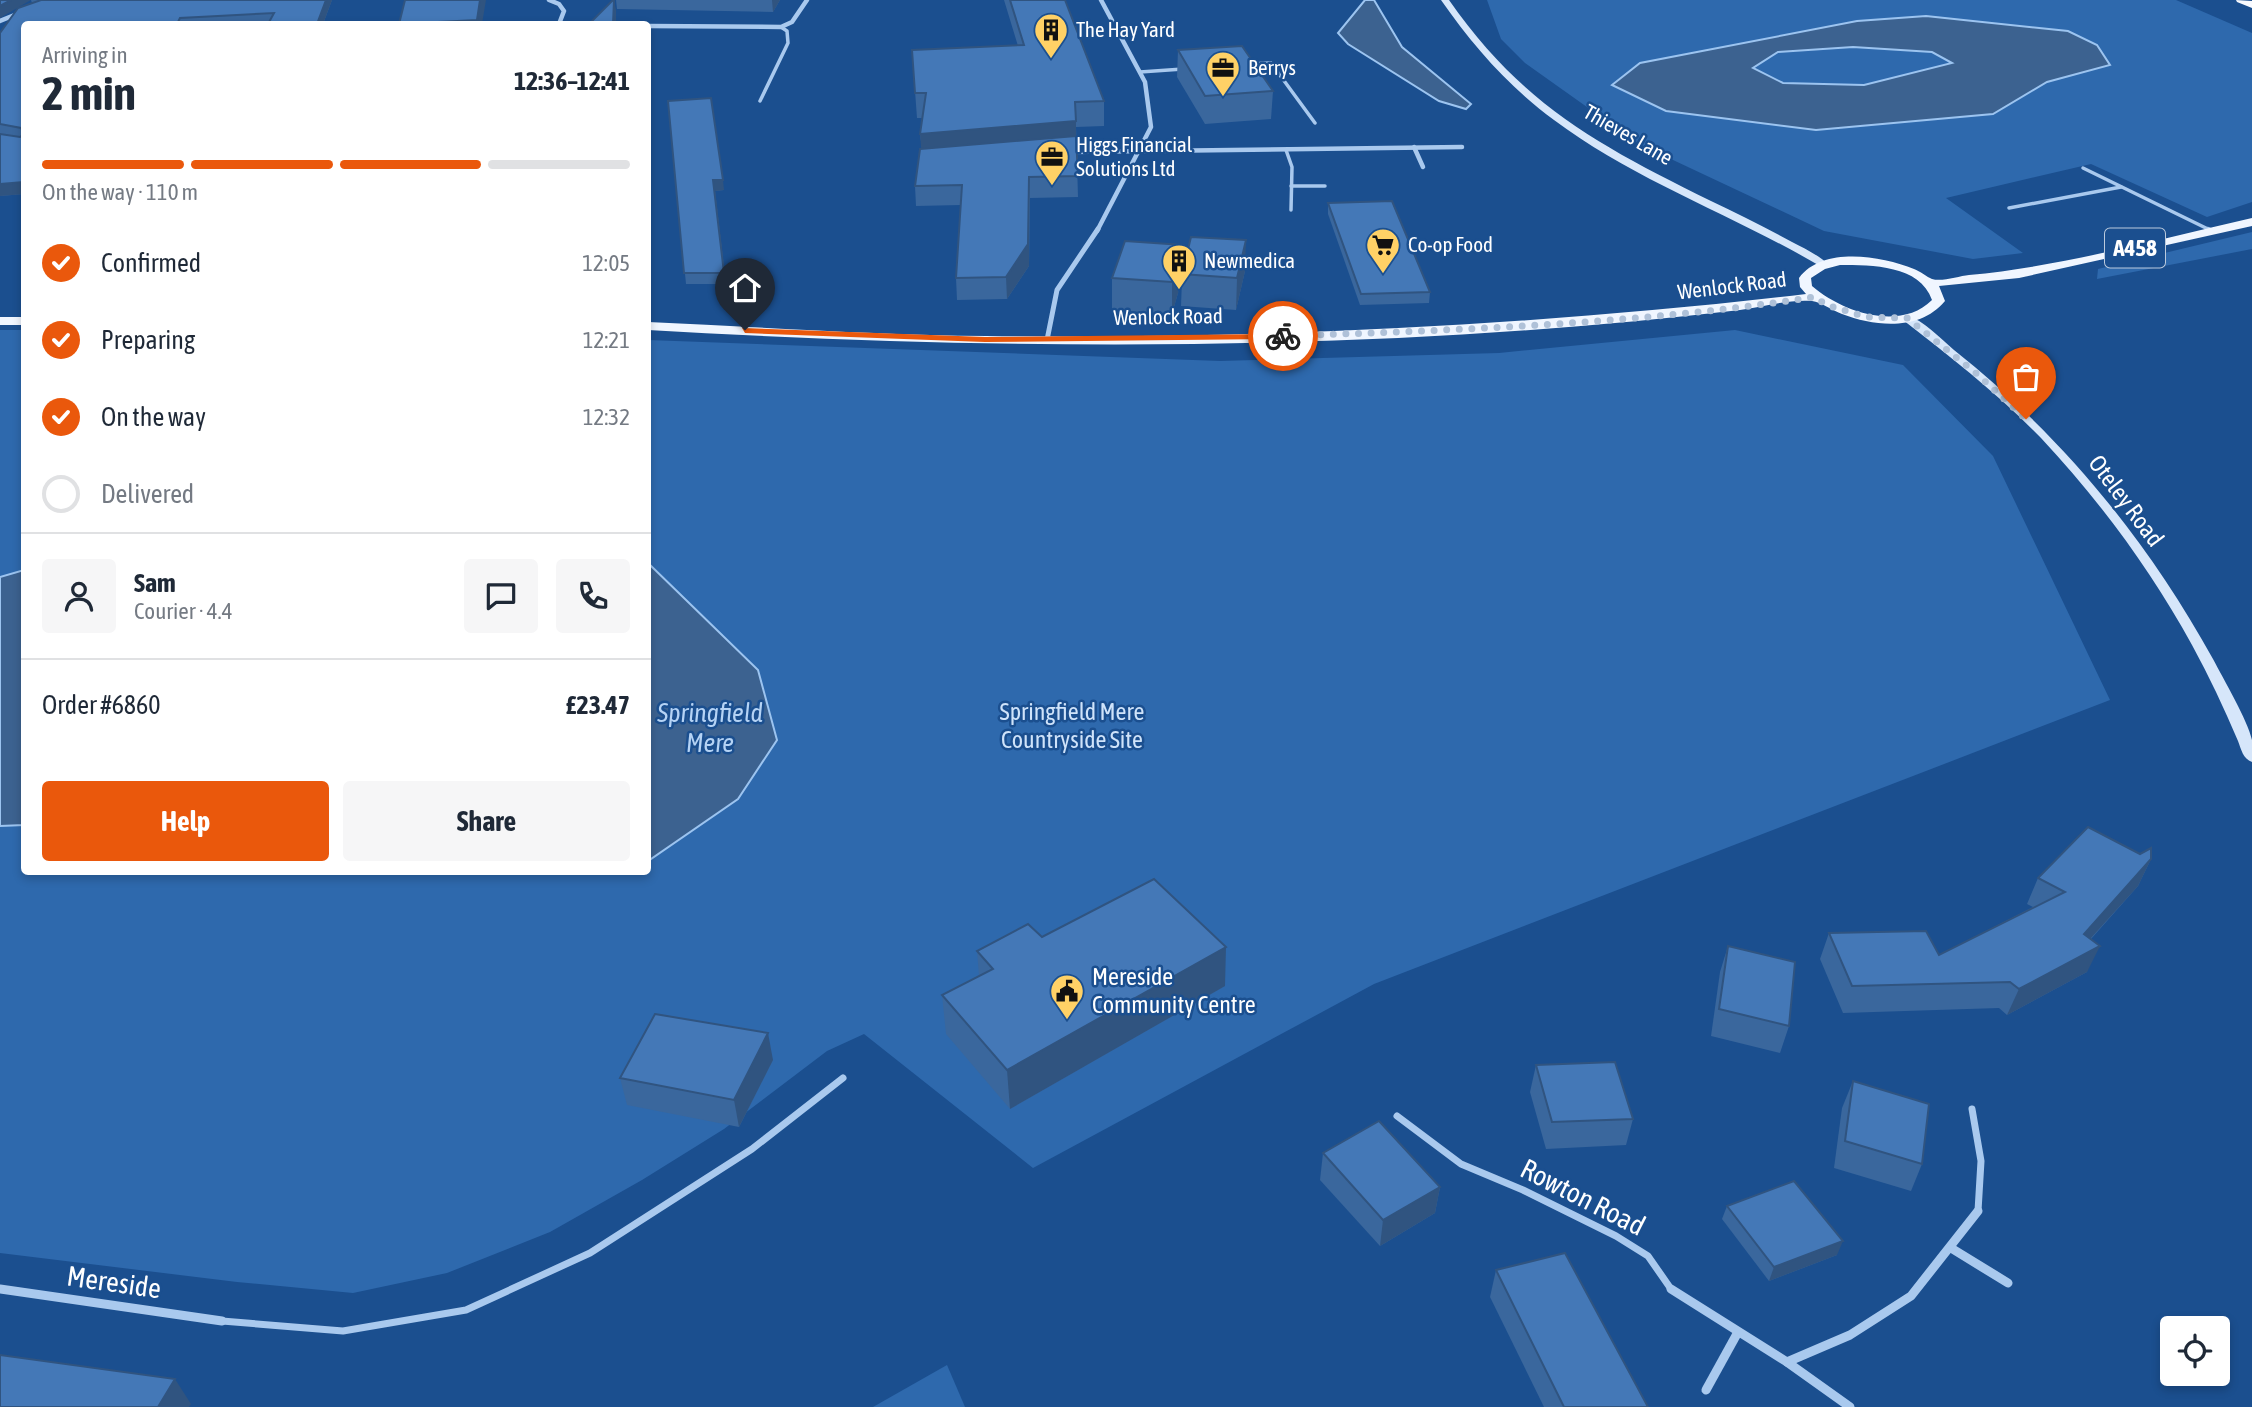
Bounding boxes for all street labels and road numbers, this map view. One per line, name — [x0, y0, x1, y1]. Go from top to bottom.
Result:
street label: Thieves Lane — [1580, 99, 1677, 169]
road number: A458 — [2105, 229, 2165, 268]
street label: Wenlock Road — [1676, 266, 1788, 304]
street label: Wenlock Road — [1113, 303, 1223, 329]
street label: Oteley Road — [2083, 450, 2169, 552]
street label: Rowton Road — [1515, 1152, 1651, 1242]
street label: Mereside — [65, 1260, 163, 1304]

